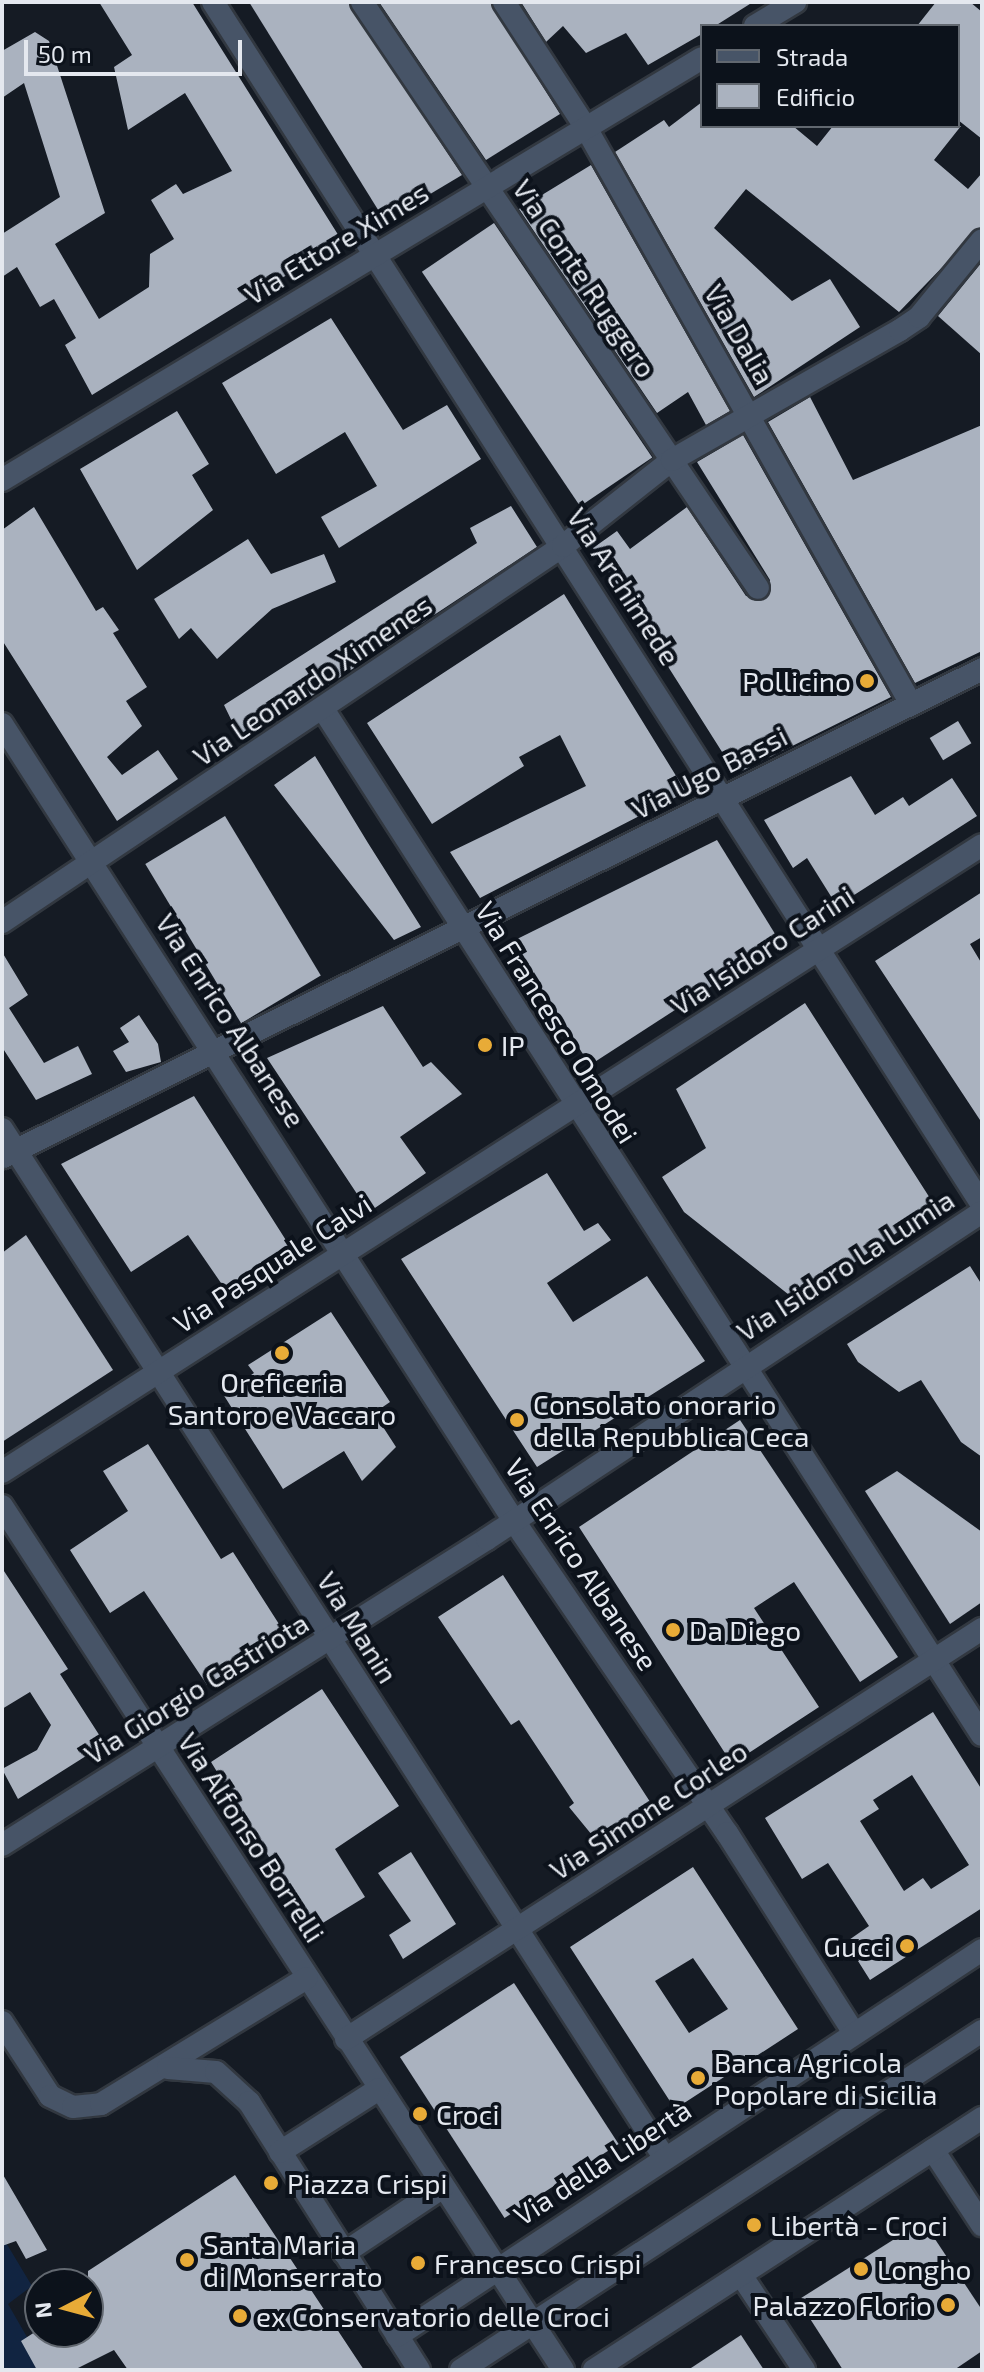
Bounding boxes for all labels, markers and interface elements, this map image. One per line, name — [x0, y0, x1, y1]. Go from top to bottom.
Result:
scale bar — [28, 24, 246, 74]
legend — [700, 24, 960, 128]
text: 50 m — [38, 39, 92, 68]
text: Strada — [776, 42, 848, 71]
text: Edificio — [776, 82, 855, 111]
street label: Via Conte Ruggero — [506, 172, 664, 384]
street label: Via Ettore Ximes — [238, 175, 434, 311]
street label: Via Dalia — [698, 278, 782, 390]
street label: Via Archimede — [561, 501, 687, 671]
street label: Via Leonardo Ximenes — [186, 588, 438, 772]
place label: Pollicino — [742, 664, 851, 698]
marker: Pollicino — [858, 672, 876, 690]
street label: Via Ugo Bassi — [626, 718, 792, 826]
street label: Via Isidoro Carini — [664, 878, 860, 1022]
street label: Via Francesco Omodei — [469, 895, 645, 1149]
street label: Via Enrico Albanese — [149, 906, 313, 1134]
place label: IP — [501, 1028, 525, 1062]
marker: IP — [476, 1036, 494, 1054]
street label: Via Isidoro La Lumia — [730, 1182, 960, 1348]
street label: Via Pasquale Calvi — [167, 1186, 377, 1340]
marker: Oreficeria Santoro e Vaccaro — [273, 1344, 291, 1362]
place label: Oreficeria Santoro e Vaccaro — [167, 1365, 397, 1431]
place label: Consolato onorario della Repubblica Ceca — [533, 1387, 809, 1453]
marker: Consolato onorario della Repubblica Ceca — [508, 1411, 526, 1429]
street label: Via Enrico Albanese — [498, 1451, 666, 1677]
street label: Via Manin — [311, 1565, 405, 1689]
street label: Via Giorgio Castriota — [78, 1605, 314, 1771]
place label: Da Diego — [689, 1613, 801, 1647]
marker: Da Diego — [664, 1621, 682, 1639]
street label: Via Alfonso Borrelli — [171, 1725, 333, 1949]
street label: Via Simone Corleo — [543, 1734, 753, 1886]
place label: Gucci — [823, 1929, 891, 1963]
marker: Gucci — [898, 1937, 916, 1955]
place label: Banca Agricola Popolare di Sicilia — [714, 2045, 937, 2111]
marker: Banca Agricola Popolare di Sicilia — [689, 2069, 707, 2087]
street label: Via della Libertà — [507, 2092, 697, 2232]
place label: Croci — [436, 2097, 499, 2131]
marker: Croci — [411, 2105, 429, 2123]
place label: Piazza Crispi — [287, 2166, 448, 2200]
marker: Piazza Crispi — [262, 2174, 280, 2192]
place label: Libertà - Croci — [770, 2208, 948, 2242]
marker: Libertà - Croci — [745, 2216, 763, 2234]
place label: Santa Maria di Monserrato — [203, 2227, 383, 2293]
place label: Francesco Crispi — [434, 2246, 641, 2280]
marker: Santa Maria di Monserrato — [178, 2251, 196, 2269]
place label: Longho — [877, 2252, 971, 2286]
marker: Francesco Crispi — [409, 2254, 427, 2272]
marker: Longho — [852, 2260, 870, 2278]
north arrow — [24, 2268, 104, 2348]
place label: Palazzo Florio — [752, 2288, 932, 2322]
marker: Palazzo Florio — [939, 2296, 957, 2314]
place label: ex Conservatorio delle Croci — [256, 2299, 610, 2333]
text: N — [28, 2301, 56, 2320]
marker: ex Conservatorio delle Croci — [231, 2307, 249, 2325]

